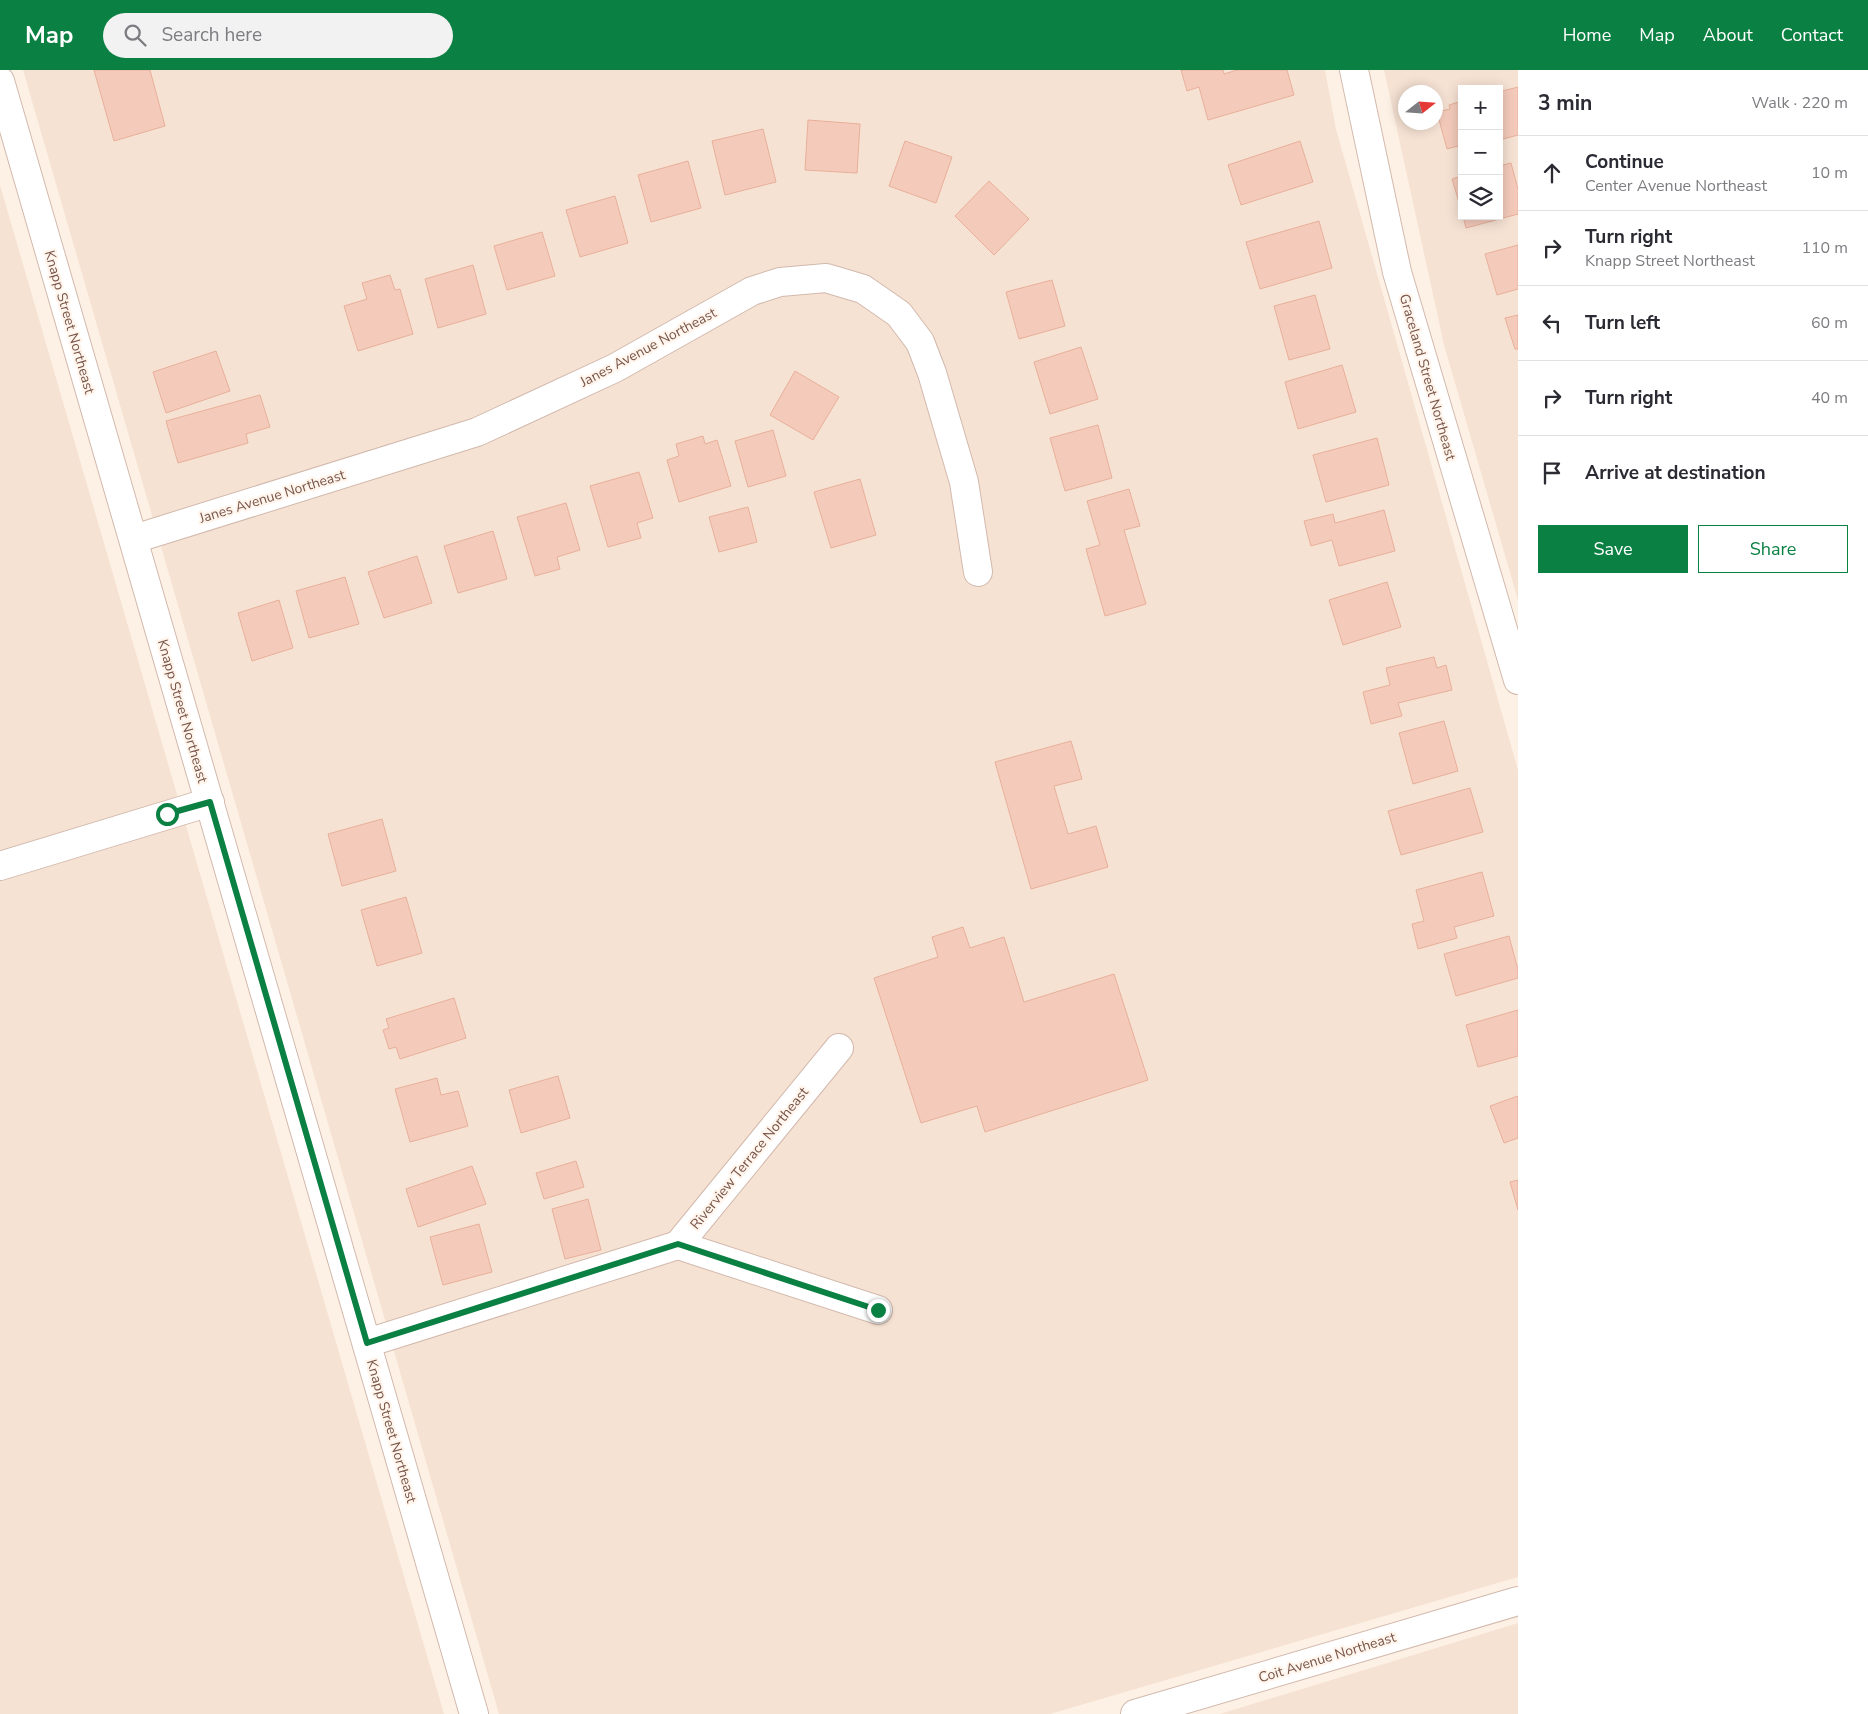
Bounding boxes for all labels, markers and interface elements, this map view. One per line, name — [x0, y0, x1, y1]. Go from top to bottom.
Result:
search box — [103, 13, 453, 58]
text: Map — [25, 19, 73, 51]
icon: search — [121, 21, 149, 49]
text: Search here — [161, 22, 262, 48]
text: Home — [1563, 23, 1611, 47]
text: Map — [1639, 23, 1675, 47]
text: About — [1703, 23, 1753, 47]
text: Contact — [1781, 23, 1843, 47]
north arrow — [1398, 85, 1443, 130]
map controls — [1458, 85, 1503, 220]
button: + — [1458, 85, 1503, 130]
text: 3 min — [1538, 89, 1592, 117]
text: Walk · 220 m — [1752, 92, 1848, 114]
button: − — [1458, 130, 1503, 175]
text: Continue — [1585, 149, 1664, 175]
icon: ahead — [1538, 159, 1566, 187]
text: 10 m — [1811, 162, 1848, 184]
button: layers — [1458, 175, 1503, 220]
text: Center Avenue Northeast — [1585, 175, 1767, 197]
text: Turn right — [1585, 224, 1672, 250]
icon: right — [1538, 234, 1566, 262]
text: 110 m — [1801, 237, 1848, 259]
street label: Knapp Street Northeast — [40, 248, 99, 396]
text: Knapp Street Northeast — [1585, 250, 1755, 272]
street label: Graceland Street Northeast — [1395, 292, 1460, 463]
street label: Janes Avenue Northeast — [576, 303, 720, 392]
icon: left — [1538, 309, 1566, 337]
text: Turn left — [1585, 310, 1660, 336]
text: 60 m — [1811, 312, 1848, 334]
icon: right — [1538, 384, 1566, 412]
text: Turn right — [1585, 385, 1672, 411]
text: 40 m — [1811, 387, 1848, 409]
icon: arrive — [1538, 459, 1566, 487]
text: Arrive at destination — [1585, 460, 1766, 486]
street label: Janes Avenue Northeast — [196, 465, 348, 528]
button: Save — [1538, 525, 1688, 573]
button: Share — [1698, 525, 1848, 573]
street label: Knapp Street Northeast — [153, 637, 212, 785]
route start — [156, 803, 179, 826]
street label: Riverview Terrace Northeast — [686, 1083, 813, 1234]
route end — [867, 1299, 890, 1322]
street label: Knapp Street Northeast — [362, 1357, 421, 1505]
street label: Coit Avenue Northeast — [1256, 1628, 1398, 1687]

